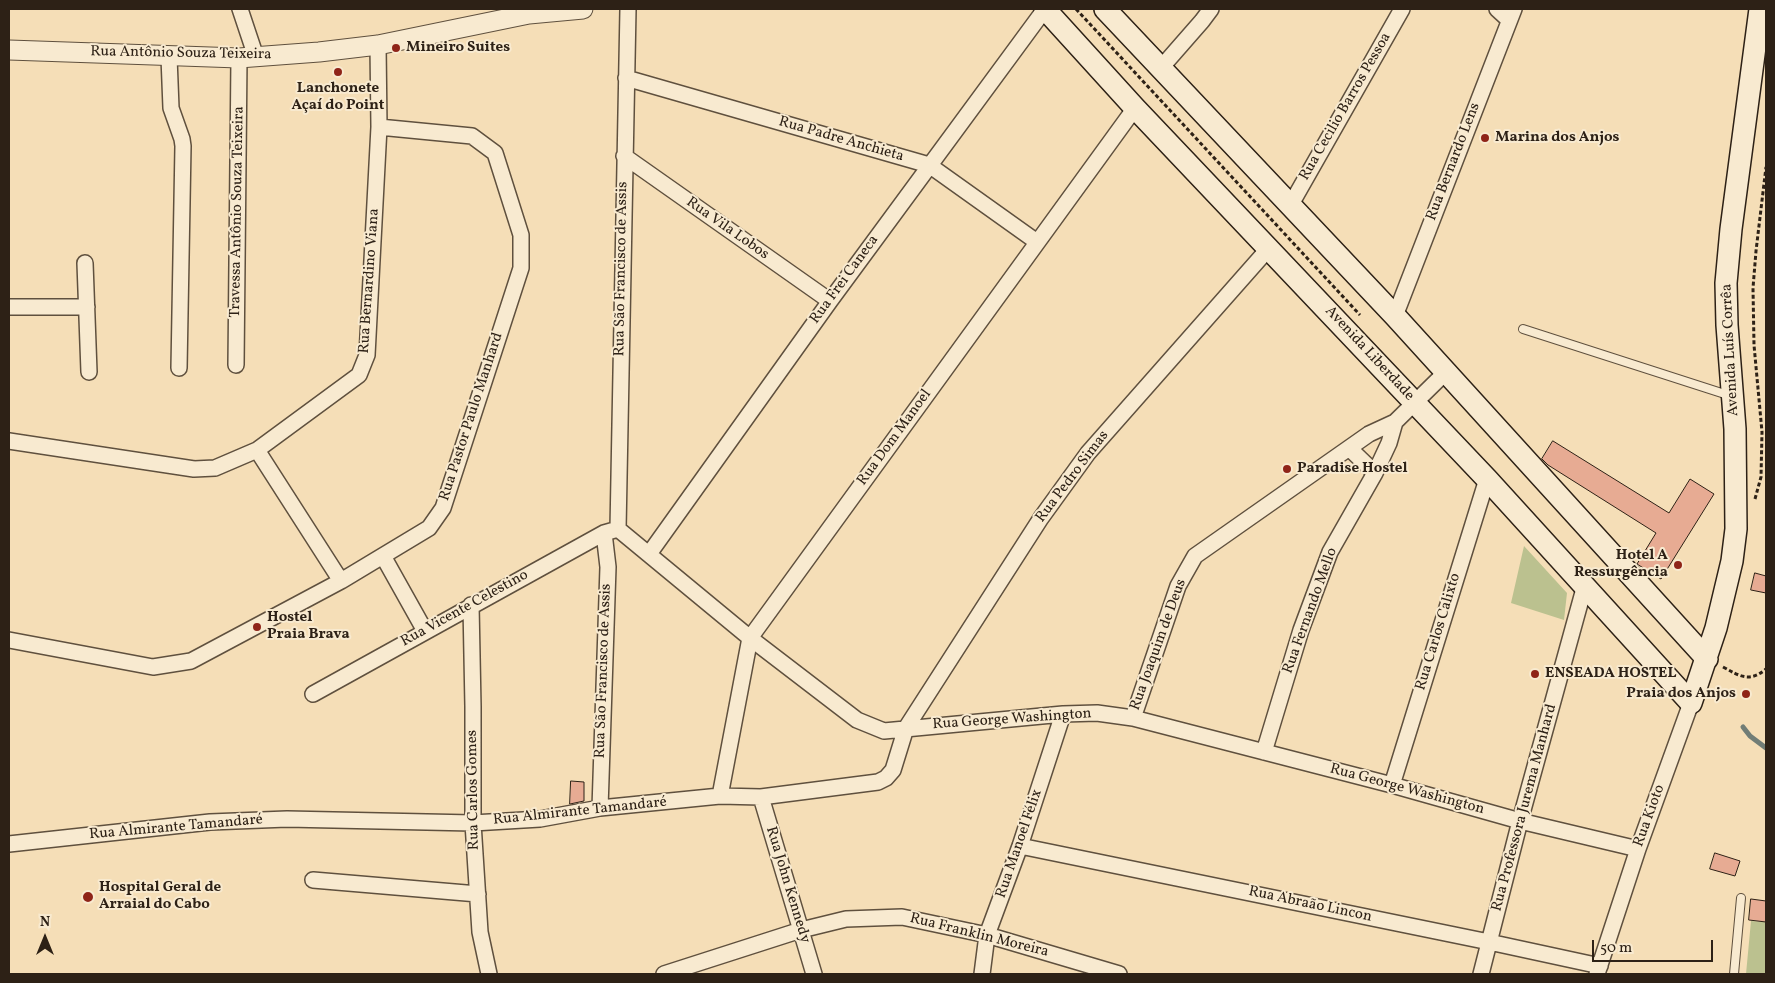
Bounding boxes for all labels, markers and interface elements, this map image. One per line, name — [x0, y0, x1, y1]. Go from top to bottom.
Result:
street label: Rua Cecilio Barros Pessoa — [1296, 30, 1396, 184]
place label: Mineiro Suites — [406, 39, 510, 57]
marker: Mineiro Suites — [390, 42, 402, 54]
street label: Rua Antônio Souza Teixeira — [90, 43, 272, 65]
marker: Lanchonete Açaí do Point — [332, 66, 344, 78]
place label: Lanchonete Açaí do Point — [292, 80, 384, 115]
street label: Rua Bernardo Lens — [1423, 100, 1485, 224]
street label: Travessa Antônio Souza Teixeira — [227, 106, 249, 318]
street label: Rua Padre Anchieta — [776, 114, 906, 166]
place label: Marina dos Anjos — [1495, 129, 1619, 147]
marker: Marina dos Anjos — [1479, 132, 1491, 144]
street label: Rua São Francisco de Assis — [611, 181, 633, 357]
street label: Rua Vila Lobos — [682, 194, 772, 264]
street label: Rua Bernardino Viana — [356, 208, 384, 354]
street label: Rua Frei Caneca — [807, 232, 883, 328]
street label: Avenida Luís Corrêa — [1719, 283, 1743, 417]
street label: Avenida Liberdade — [1320, 303, 1418, 405]
street label: Rua Pastor Paulo Manhard — [436, 331, 508, 503]
street label: Rua Dom Manoel — [854, 386, 936, 490]
street label: Rua Pedro Simas — [1033, 427, 1113, 527]
place label: Paradise Hostel — [1297, 460, 1407, 478]
marker: Paradise Hostel — [1281, 463, 1293, 475]
street label: Rua Fernando Mello — [1280, 546, 1342, 676]
place label: Hotel A Ressurgência — [1574, 547, 1668, 582]
marker: Hotel A Ressurgência — [1672, 559, 1684, 571]
street label: Rua Vicente Celestino — [398, 566, 532, 652]
street label: Rua Carlos Calixto — [1413, 571, 1465, 693]
street label: Rua Joaquim de Deus — [1127, 577, 1191, 713]
street label: Rua São Francisco de Assis — [592, 583, 616, 759]
place label: Hostel Praia Brava — [267, 609, 350, 644]
marker: Hostel Praia Brava — [251, 621, 263, 633]
place label: ENSEADA HOSTEL — [1545, 665, 1676, 683]
marker: ENSEADA HOSTEL — [1529, 668, 1541, 680]
place label: Praia dos Anjos — [1626, 685, 1736, 703]
marker: Praia dos Anjos — [1740, 688, 1752, 700]
street label: Rua Professora Jurema Manhard — [1489, 702, 1561, 914]
street label: Rua George Washington — [932, 705, 1092, 735]
street label: Rua Carlos Gomes — [464, 730, 484, 850]
street label: Rua George Washington — [1328, 761, 1486, 819]
street label: Rua Kioto — [1630, 782, 1670, 850]
street label: Rua Manoel Félix — [993, 787, 1047, 901]
street label: Rua Almirante Tamandaré — [492, 794, 668, 830]
street label: Rua Almirante Tamandaré — [88, 811, 264, 845]
street label: Rua John Kennedy — [761, 824, 813, 946]
place label: Hospital Geral de Arraial do Cabo — [99, 879, 221, 914]
street label: Rua Abraão Lincon — [1247, 883, 1373, 927]
marker: Hospital Geral de Arraial do Cabo — [81, 890, 95, 904]
street label: Rua Franklin Moreira — [908, 910, 1050, 962]
north arrow — [20, 913, 70, 963]
text: N — [40, 913, 50, 932]
scale bar — [1595, 930, 1716, 962]
text: 50 m — [1600, 938, 1632, 959]

